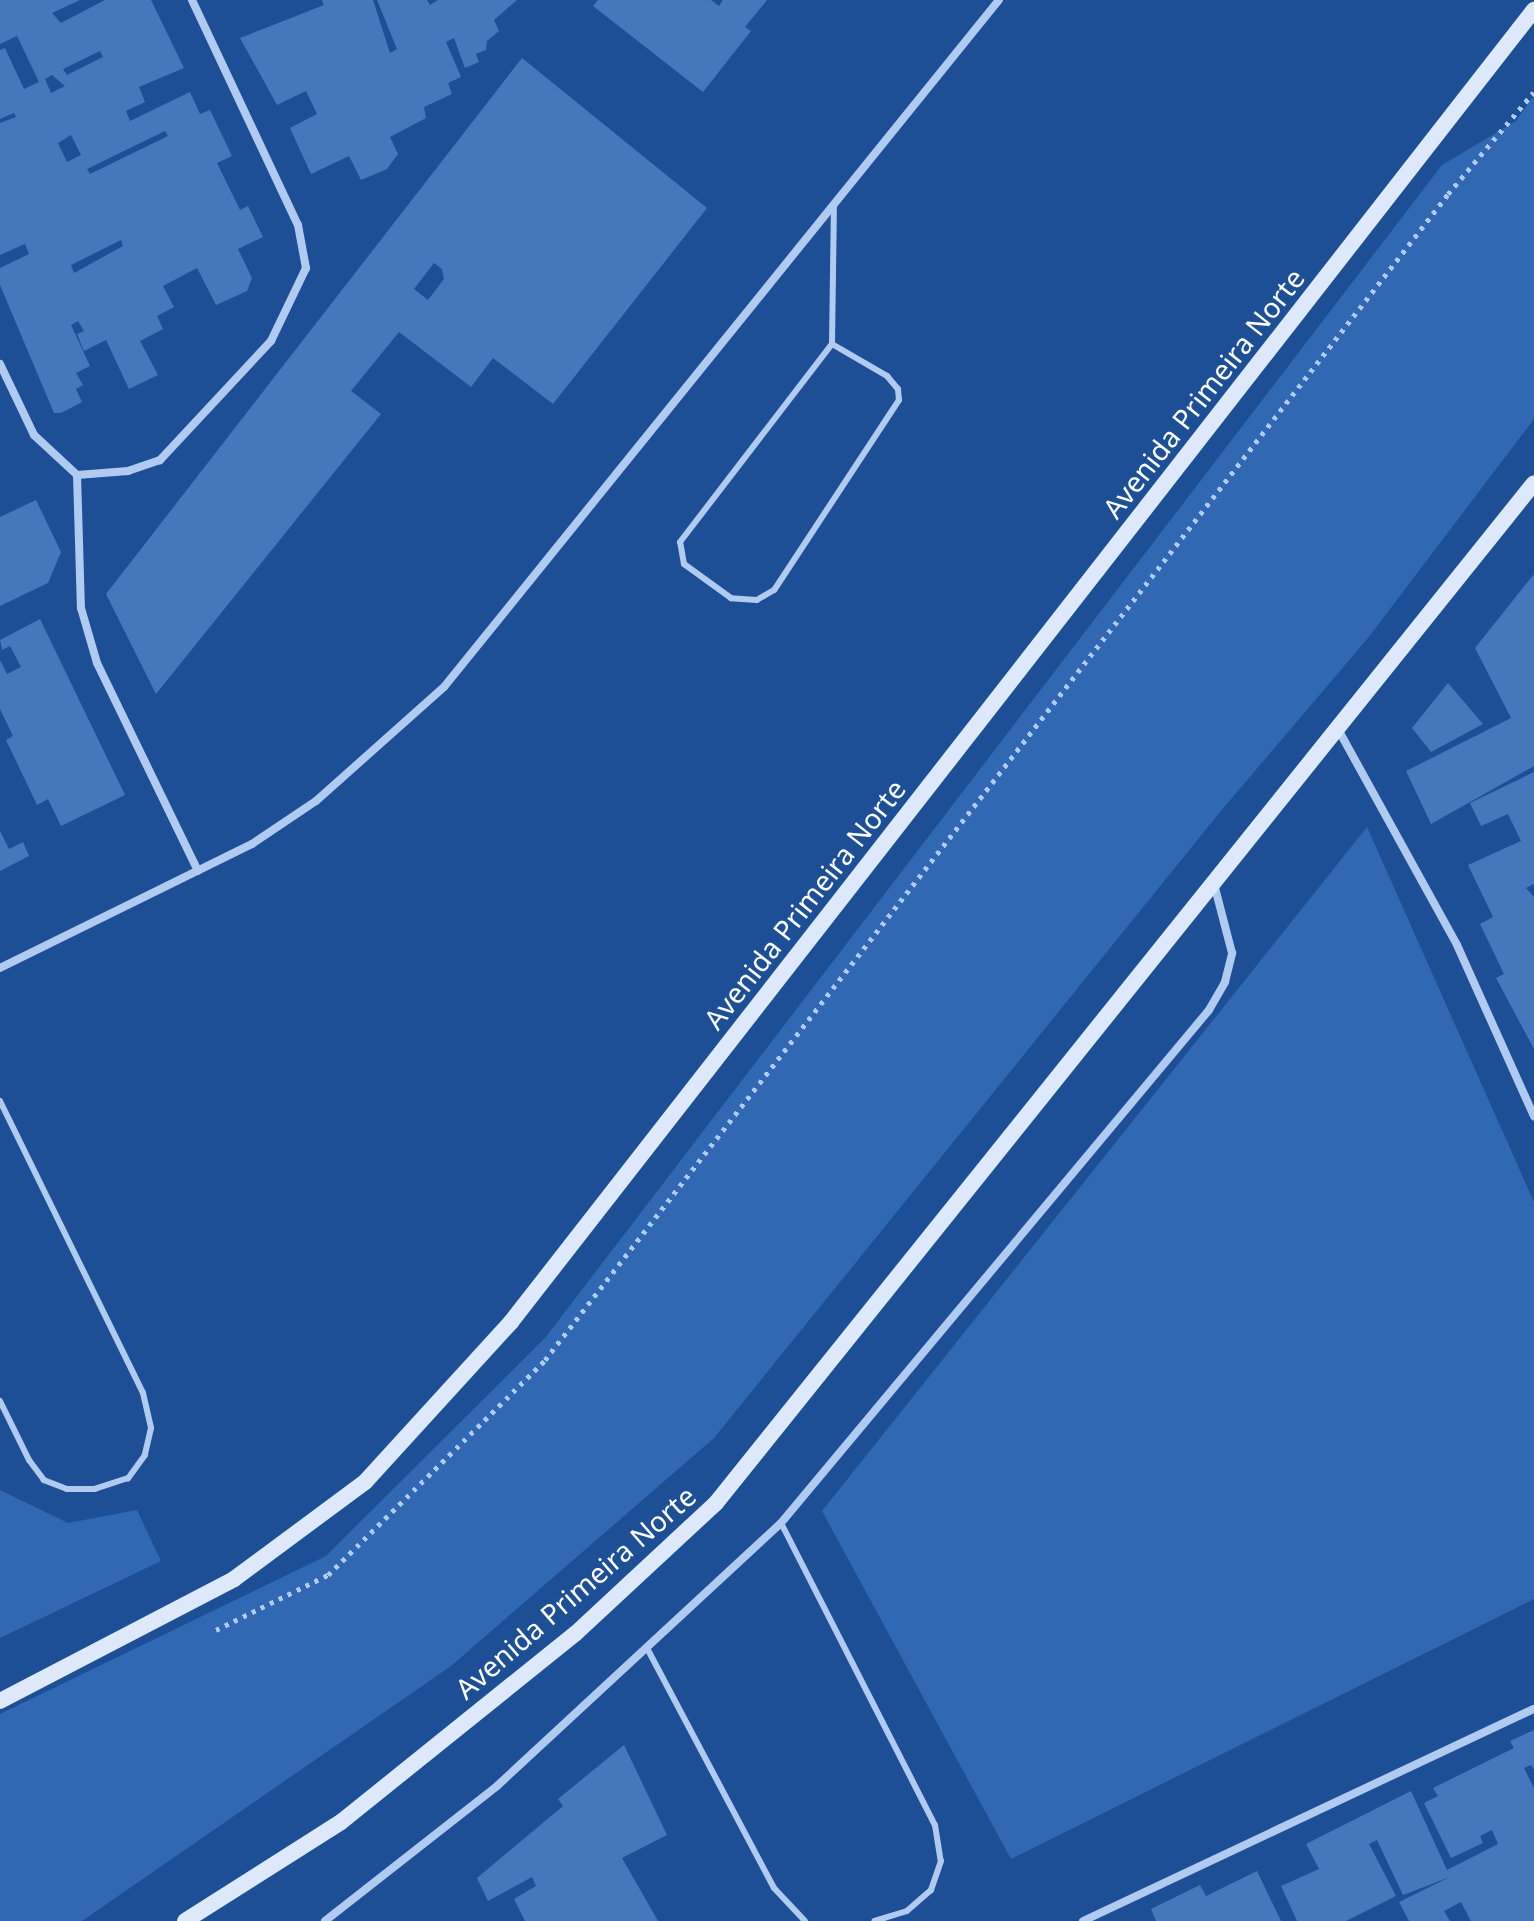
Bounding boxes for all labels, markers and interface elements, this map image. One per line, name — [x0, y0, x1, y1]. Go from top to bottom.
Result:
street label: Avenida Primeira Norte — [1095, 262, 1311, 524]
street label: Avenida Primeira Norte — [696, 773, 912, 1035]
street label: Avenida Primeira Norte — [448, 1479, 702, 1705]

